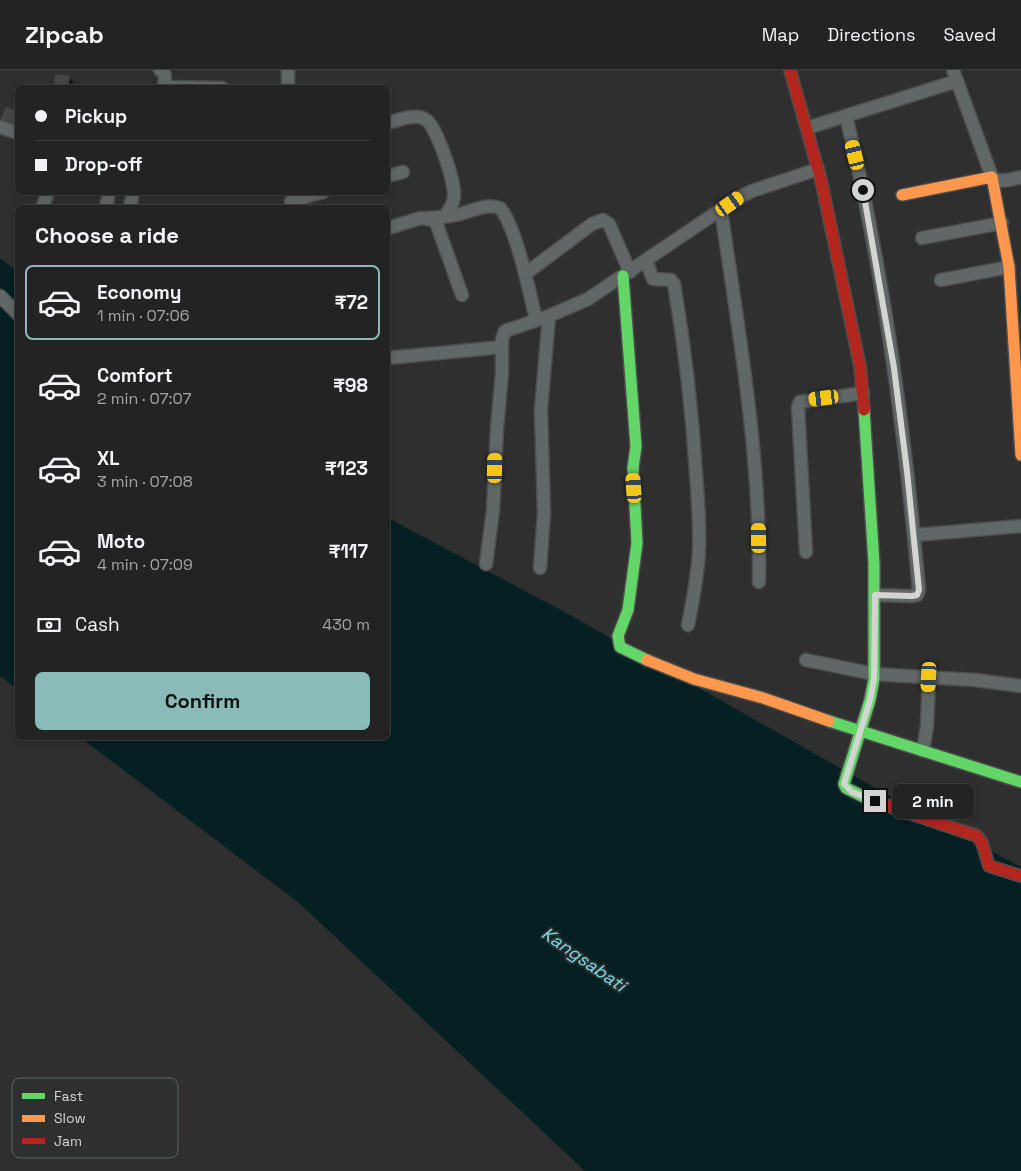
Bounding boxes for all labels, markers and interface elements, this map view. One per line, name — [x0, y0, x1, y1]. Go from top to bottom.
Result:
text: Zipcab — [25, 19, 104, 50]
text: Map — [762, 23, 799, 46]
text: Directions — [827, 23, 916, 46]
text: Saved — [944, 23, 996, 46]
text: Pickup — [65, 104, 127, 129]
car — [844, 139, 865, 171]
text: Drop-off — [65, 152, 143, 177]
route start — [852, 179, 874, 201]
car — [713, 189, 746, 219]
text: Choose a ride — [35, 221, 179, 249]
icon: car — [37, 280, 82, 325]
text: Economy — [97, 280, 181, 305]
text: ₹72 — [334, 290, 368, 315]
text: 1 min · 07:06 — [97, 305, 190, 326]
icon: car — [37, 363, 82, 408]
text: Comfort — [97, 363, 173, 388]
text: ₹98 — [333, 373, 368, 398]
text: 2 min · 07:07 — [97, 388, 192, 409]
car — [808, 389, 839, 407]
icon: car — [37, 446, 82, 491]
text: XL — [97, 446, 120, 471]
car — [487, 453, 502, 483]
text: ₹123 — [325, 456, 368, 481]
text: 3 min · 07:08 — [97, 471, 193, 492]
car — [625, 473, 642, 503]
car — [751, 523, 766, 553]
icon: car — [37, 529, 82, 574]
text: Moto — [97, 529, 145, 554]
text: ₹117 — [328, 539, 368, 564]
text: 4 min · 07:09 — [97, 554, 193, 575]
icon: cash — [35, 611, 63, 639]
text: Cash — [75, 612, 120, 637]
text: 430 m — [322, 614, 370, 635]
car — [920, 662, 937, 692]
button: Confirm — [35, 672, 370, 730]
callout: 2 min — [892, 784, 975, 818]
route end — [864, 790, 886, 812]
text: 2 min — [912, 791, 954, 812]
water label: Kangsabati — [537, 922, 633, 998]
legend — [12, 1078, 178, 1158]
text: Fast — [54, 1087, 83, 1105]
text: Slow — [54, 1109, 86, 1127]
text: Jam — [54, 1132, 82, 1150]

